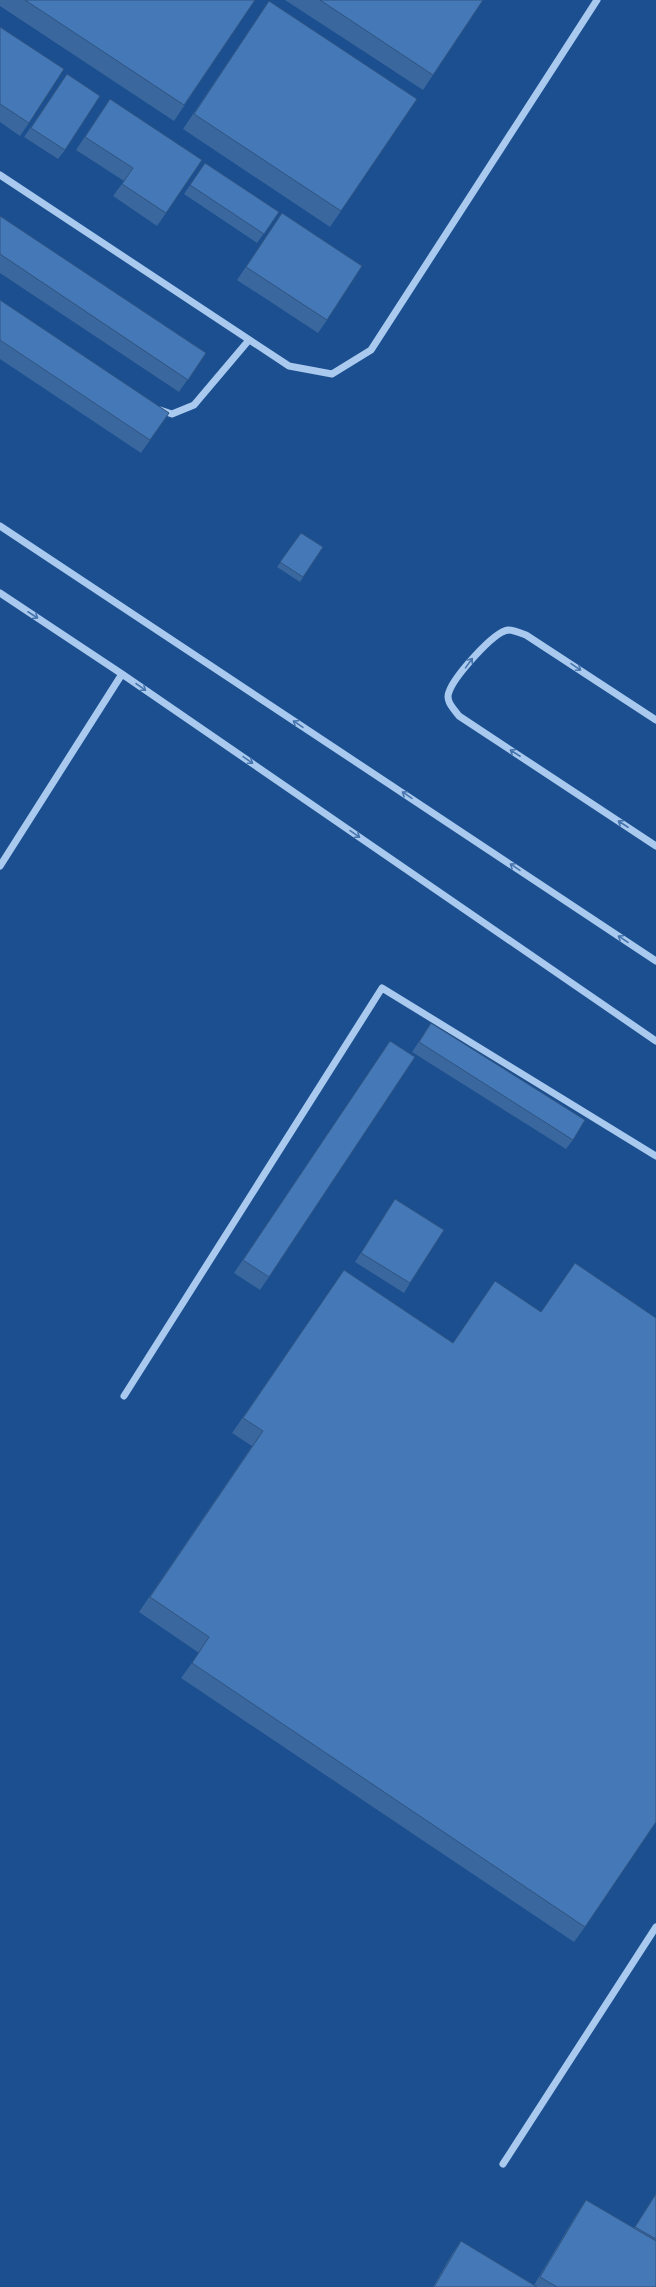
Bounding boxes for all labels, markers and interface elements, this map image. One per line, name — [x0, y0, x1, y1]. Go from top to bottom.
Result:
one-way arrow — [27, 611, 38, 619]
one-way arrow — [465, 658, 473, 669]
one-way arrow — [570, 663, 581, 671]
one-way arrow — [135, 683, 146, 691]
one-way arrow — [293, 719, 304, 728]
one-way arrow — [510, 749, 521, 757]
one-way arrow — [242, 756, 253, 764]
one-way arrow — [401, 791, 413, 799]
one-way arrow — [618, 820, 629, 828]
one-way arrow — [349, 830, 360, 838]
one-way arrow — [510, 863, 521, 871]
one-way arrow — [618, 935, 629, 943]

